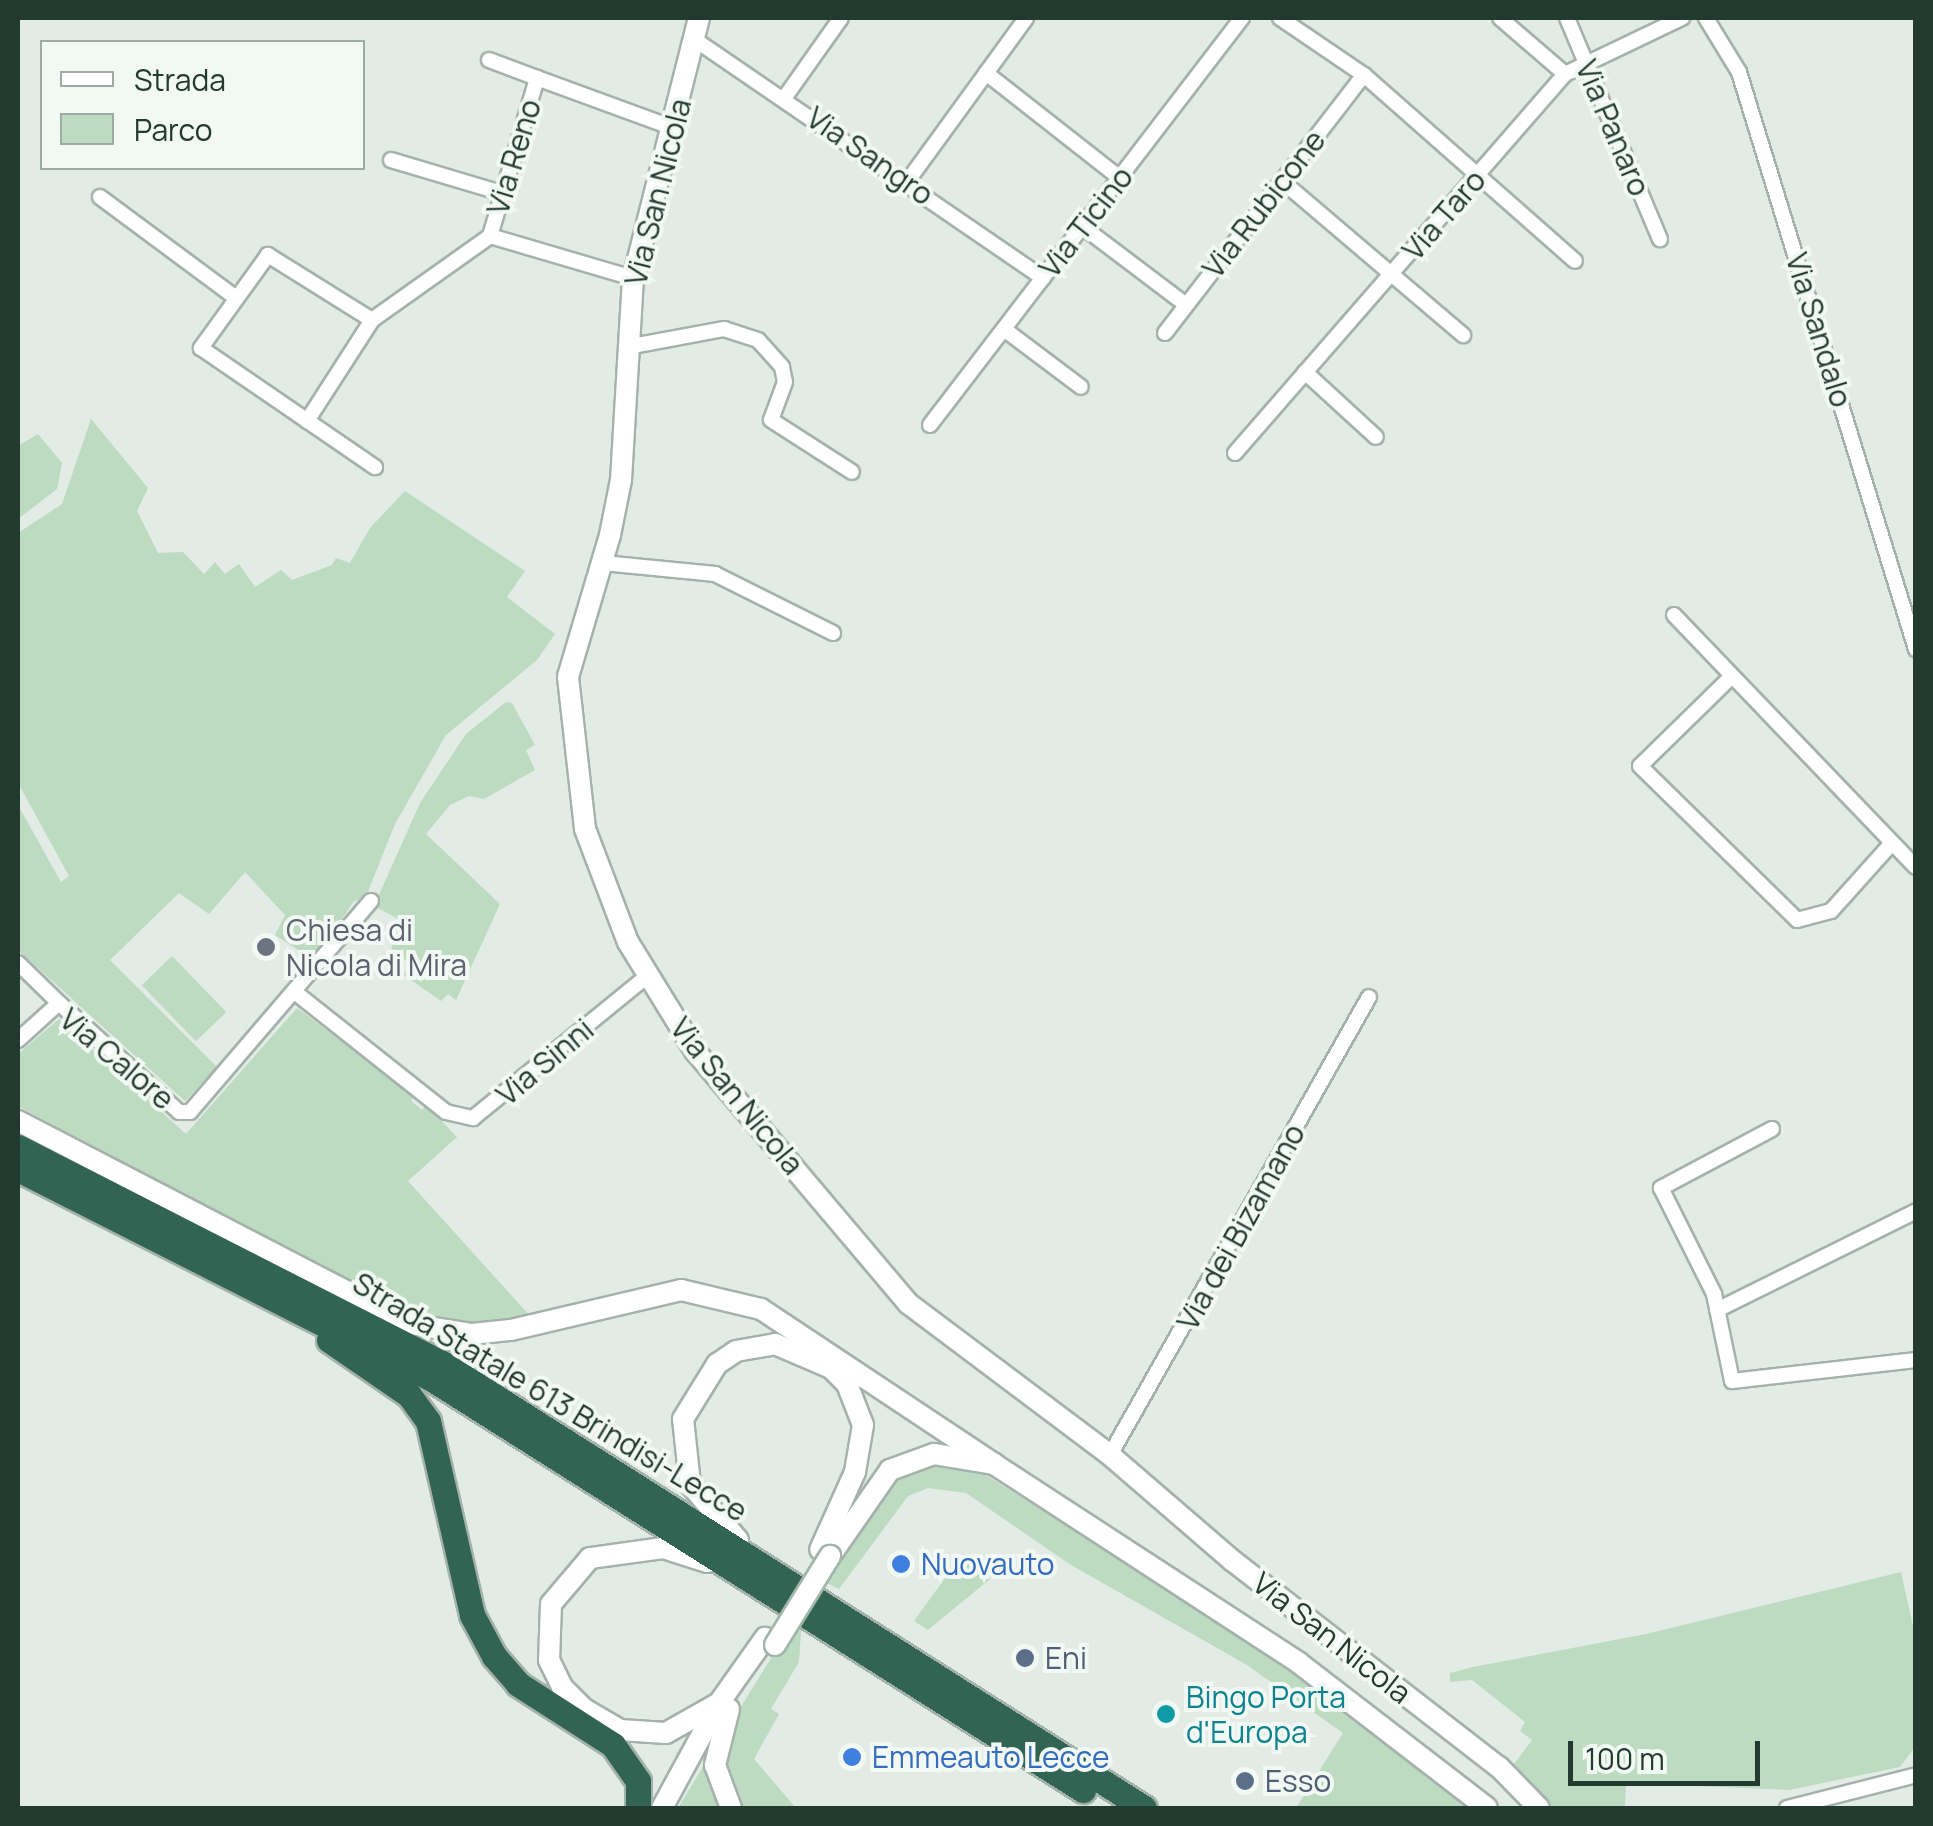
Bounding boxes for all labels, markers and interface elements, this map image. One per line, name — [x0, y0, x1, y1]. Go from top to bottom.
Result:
legend — [40, 40, 365, 170]
street label: Via Panaro — [1568, 55, 1658, 201]
text: Strada — [134, 59, 226, 100]
street label: Via Reno — [479, 95, 549, 219]
street label: Via San Nicola — [617, 95, 699, 289]
street label: Via Sangro — [800, 99, 940, 213]
text: Parco — [134, 109, 213, 150]
street label: Via Rubicone — [1195, 123, 1333, 285]
street label: Via Ticino — [1032, 159, 1140, 285]
street label: Via Taro — [1395, 162, 1493, 268]
street label: Via Sandalo — [1779, 249, 1859, 411]
place label: Chiesa di Nicola di Mira — [286, 912, 467, 982]
marker: Chiesa di Nicola di Mira — [255, 936, 277, 958]
street label: Via Calore — [53, 1001, 181, 1117]
street label: Via San Nicola — [663, 1010, 811, 1182]
street label: Via Sinni — [489, 1011, 601, 1113]
street label: Via dei Bizamano — [1169, 1118, 1313, 1336]
street label: Strada Statale 613 Brindisi-Lecce — [346, 1265, 754, 1529]
place label: Nuovauto — [921, 1546, 1054, 1582]
marker: Nuovauto — [890, 1553, 912, 1575]
street label: Via San Nicola — [1246, 1565, 1418, 1711]
place label: Eni — [1045, 1640, 1087, 1676]
marker: Eni — [1014, 1647, 1036, 1669]
place label: Bingo Porta d'Europa — [1186, 1679, 1346, 1750]
marker: Bingo Porta d'Europa — [1155, 1703, 1177, 1725]
scale bar — [1573, 1721, 1766, 1783]
text: 100 m — [1585, 1738, 1665, 1779]
place label: Emmeauto Lecce — [872, 1739, 1109, 1775]
marker: Emmeauto Lecce — [841, 1746, 863, 1768]
place label: Esso — [1265, 1763, 1331, 1799]
marker: Esso — [1234, 1770, 1256, 1792]

